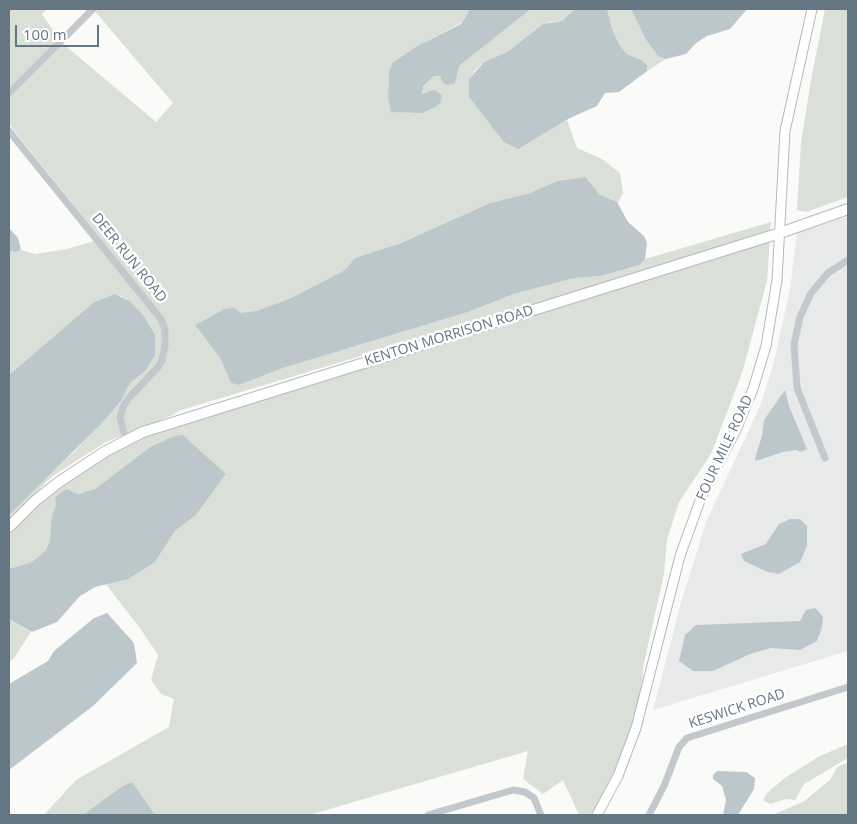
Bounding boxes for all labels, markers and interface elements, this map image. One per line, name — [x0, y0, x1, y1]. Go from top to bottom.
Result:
scale bar — [18, 15, 101, 47]
text: 100 m — [23, 24, 67, 44]
street label: DEER RUN ROAD — [88, 210, 170, 306]
street label: KENTON MORRISON ROAD — [363, 302, 535, 370]
street label: FOUR MILE ROAD — [693, 393, 757, 503]
street label: KESWICK ROAD — [687, 685, 787, 733]

